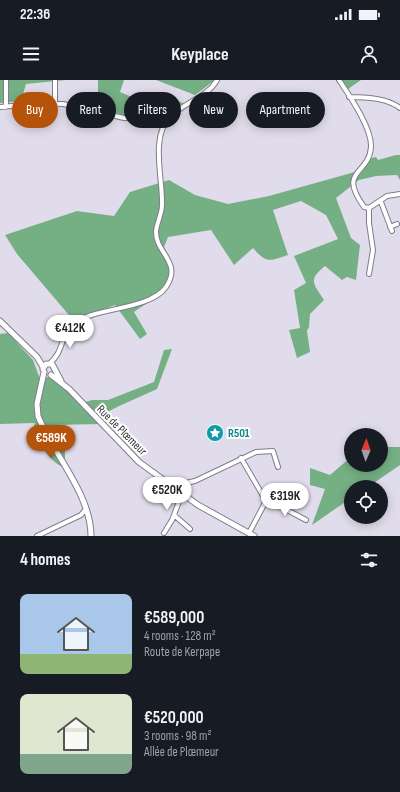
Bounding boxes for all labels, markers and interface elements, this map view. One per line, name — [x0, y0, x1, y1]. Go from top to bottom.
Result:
text: 22:36 — [20, 5, 50, 24]
icon: menu — [20, 43, 42, 65]
icon: person — [358, 43, 380, 65]
text: Keyplace — [171, 44, 229, 65]
chip: Buy — [12, 92, 58, 128]
chip: Rent — [66, 92, 116, 128]
chip: Filters — [124, 92, 181, 128]
chip: New — [189, 92, 238, 128]
chip: Apartment — [246, 92, 325, 128]
pin: €412K — [42, 315, 98, 349]
text: €412K — [55, 320, 85, 336]
street label: Rue de Plœmeur — [93, 402, 150, 459]
place icon: R501 — [205, 423, 225, 443]
pin: €589K — [23, 425, 79, 459]
place label: R501 — [228, 426, 250, 441]
north arrow — [344, 428, 388, 472]
map controls — [344, 428, 388, 524]
text: €589K — [35, 430, 67, 446]
pin: €520K — [139, 477, 195, 511]
button: locate — [344, 480, 388, 524]
text: €520K — [152, 482, 182, 498]
pin: €319K — [257, 483, 313, 517]
text: €319K — [270, 488, 300, 504]
icon: filters — [358, 549, 380, 571]
text: 4 homes — [20, 550, 71, 570]
text: €589,000 — [144, 608, 204, 628]
icon: home — [52, 610, 100, 658]
text: 4 rooms · 128 m² — [144, 628, 216, 644]
text: Route de Kerpape — [144, 644, 220, 660]
text: €520,000 — [144, 708, 204, 728]
icon: home — [52, 710, 100, 758]
text: 3 rooms · 98 m² — [144, 728, 211, 744]
text: Allée de Plœmeur — [144, 744, 219, 760]

